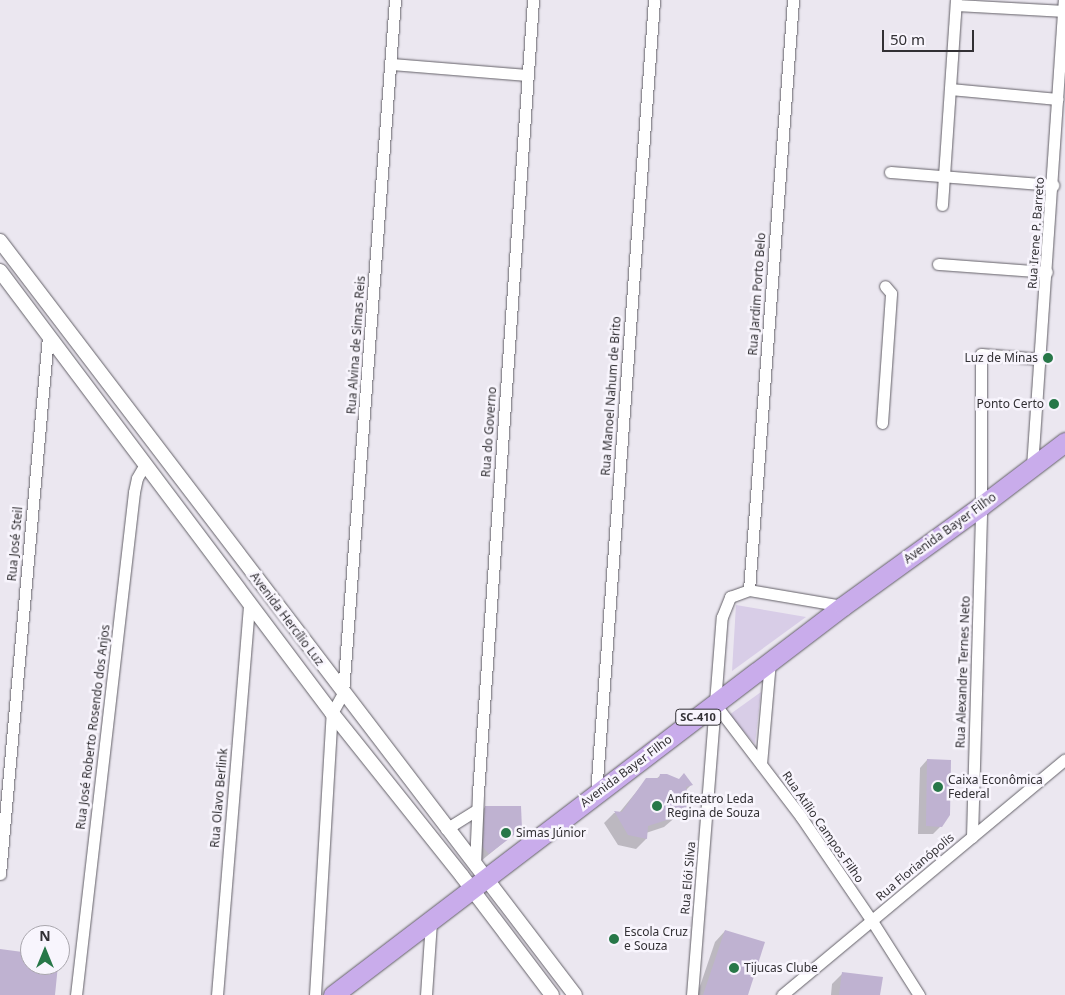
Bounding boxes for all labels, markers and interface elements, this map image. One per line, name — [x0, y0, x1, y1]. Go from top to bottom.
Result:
scale bar — [885, 20, 978, 52]
text: 50 m — [890, 29, 925, 49]
street label: Rua Irene P. Barreto — [1025, 177, 1047, 289]
street label: Rua Jardim Porto Belo — [746, 232, 768, 356]
street label: Rua Alvina de Simas Reis — [344, 275, 368, 415]
street label: Rua Manoel Nahum de Brito — [598, 316, 624, 476]
place label: Luz de Minas — [964, 351, 1038, 365]
marker: Luz de Minas — [1042, 352, 1054, 364]
street label: Rua do Governo — [479, 386, 499, 478]
place label: Ponto Certo — [976, 397, 1044, 411]
marker: Ponto Certo — [1048, 398, 1060, 410]
street label: Avenida Bayer Filho — [901, 490, 999, 566]
street label: Rua José Steil — [5, 506, 25, 582]
street label: Avenida Hercílio Luz — [247, 569, 327, 669]
street label: Rua Alexandre Ternes Neto — [953, 595, 973, 749]
street label: Rua José Roberto Rosendo dos Anjos — [73, 624, 113, 830]
road number: SC-410 — [674, 709, 722, 726]
street label: Avenida Bayer Filho — [577, 732, 675, 810]
street label: Rua Olavo Berlink — [207, 748, 231, 848]
street label: Rua Atílio Campos Filho — [779, 769, 867, 885]
place label: Caixa Econômica Federal — [948, 773, 1043, 801]
marker: Caixa Econômica Federal — [932, 781, 944, 793]
place label: Anfiteatro Leda Regina de Souza — [667, 792, 760, 820]
marker: Anfiteatro Leda Regina de Souza — [651, 800, 663, 812]
place label: Simas Júnior — [516, 826, 586, 840]
marker: Simas Júnior — [500, 827, 512, 839]
street label: Rua Florianópolis — [873, 830, 957, 904]
street label: Rua Elói Silva — [678, 841, 698, 915]
north arrow — [20, 925, 70, 975]
place label: Escola Cruz e Souza — [624, 925, 688, 953]
text: N — [39, 926, 51, 945]
marker: Escola Cruz e Souza — [608, 933, 620, 945]
place label: Tijucas Clube — [744, 961, 818, 975]
marker: Tijucas Clube — [728, 962, 740, 974]

